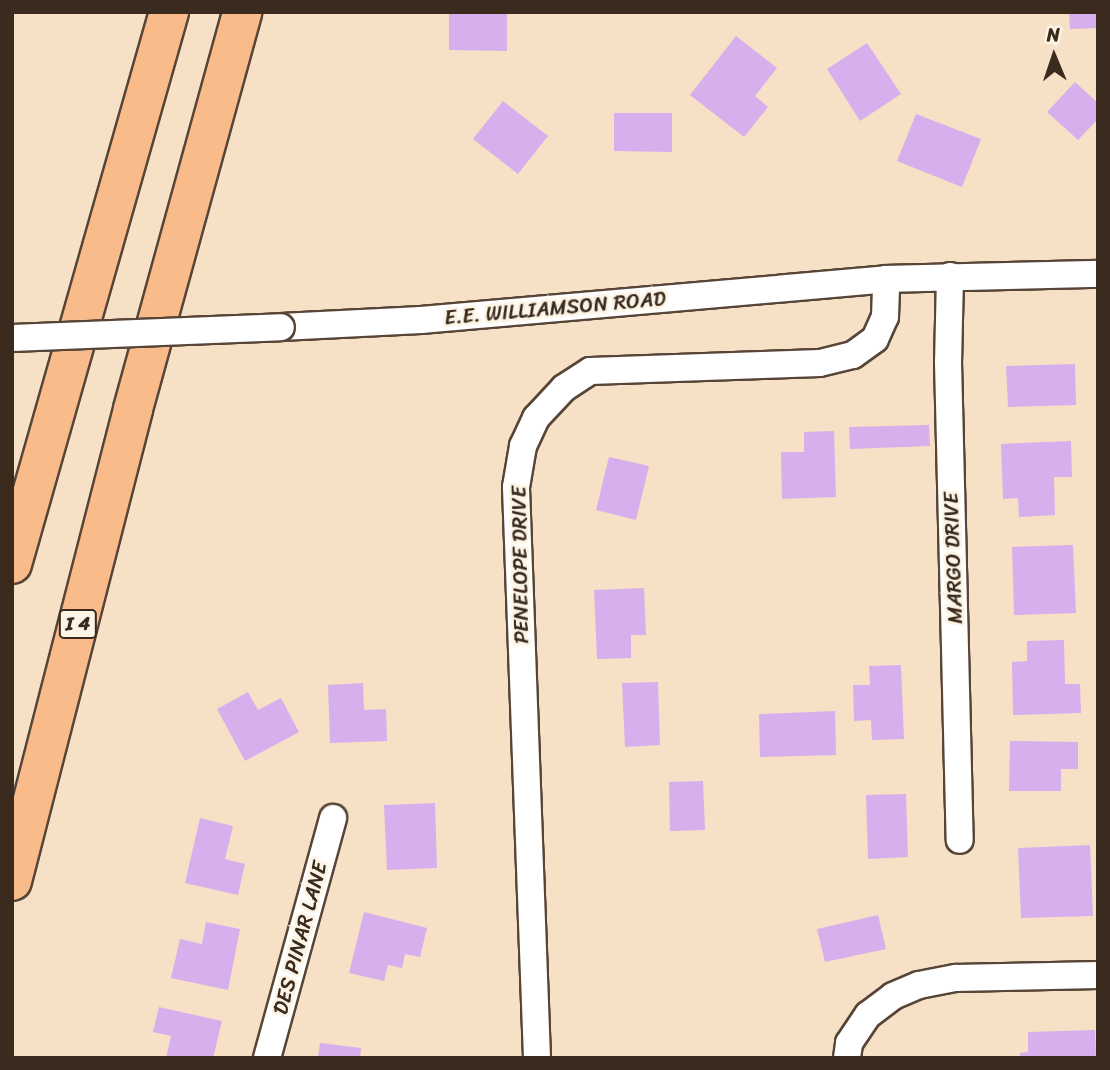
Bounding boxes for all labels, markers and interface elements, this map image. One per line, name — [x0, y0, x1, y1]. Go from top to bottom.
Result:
text: N — [1046, 18, 1060, 51]
north arrow — [1019, 21, 1089, 91]
street label: E.E. WILLIAMSON ROAD — [443, 286, 667, 330]
street label: PENELOPE DRIVE — [506, 485, 534, 645]
street label: MARGO DRIVE — [938, 491, 968, 625]
road number: I 4 — [59, 608, 97, 639]
street label: DES PINAR LANE — [267, 857, 333, 1019]

